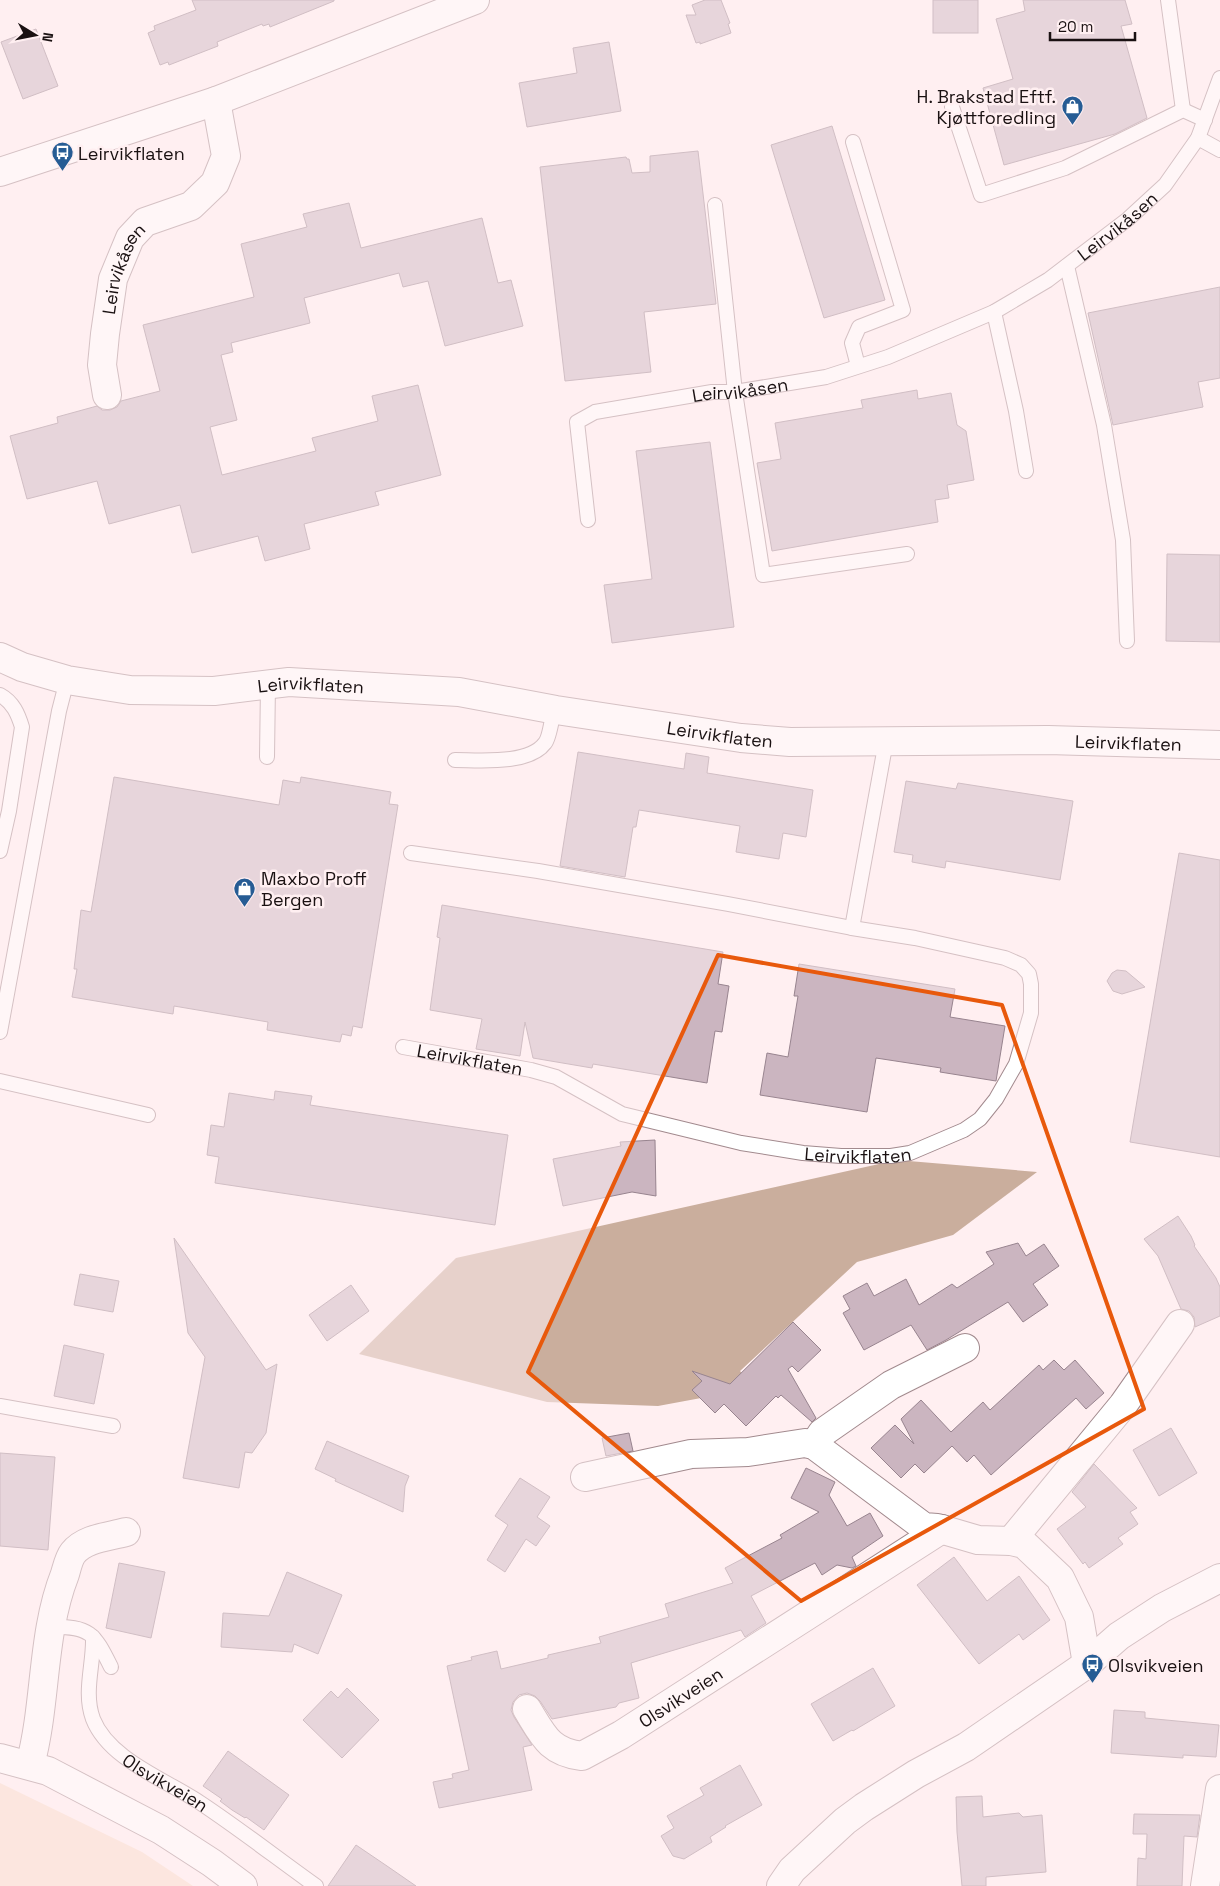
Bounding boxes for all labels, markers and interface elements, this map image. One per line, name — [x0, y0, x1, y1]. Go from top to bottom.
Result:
north arrow — [10, 10, 60, 60]
scale bar — [1050, 10, 1135, 42]
text: 20 m — [1058, 17, 1093, 36]
text: N — [38, 31, 57, 43]
place label: H. Brakstad Eftf. Kjøttforedling — [917, 85, 1056, 129]
shop icon: H. Brakstad Eftf. Kjøttforedling — [1060, 94, 1084, 125]
bus stop icon: Leirvikflaten — [50, 141, 74, 172]
place label: Leirvikflaten — [78, 142, 185, 165]
street label: Leirvikåsen — [1072, 186, 1162, 265]
street label: Leirvikåsen — [97, 218, 150, 316]
street label: Leirvikåsen — [690, 372, 790, 407]
street label: Leirvikflaten — [256, 671, 365, 698]
street label: Leirvikflaten — [665, 715, 774, 752]
street label: Leirvikflaten — [1075, 729, 1182, 755]
place label: Maxbo Proff Bergen — [261, 867, 367, 911]
shop icon: Maxbo Proff Bergen — [233, 876, 257, 907]
street label: Leirvikflaten — [415, 1038, 525, 1080]
street label: Leirvikflaten — [804, 1141, 913, 1168]
bus stop icon: Olsvikveien — [1080, 1653, 1104, 1684]
place label: Olsvikveien — [1108, 1654, 1204, 1677]
street label: Olsvikveien — [634, 1661, 727, 1732]
street label: Olsvikveien — [118, 1748, 213, 1817]

